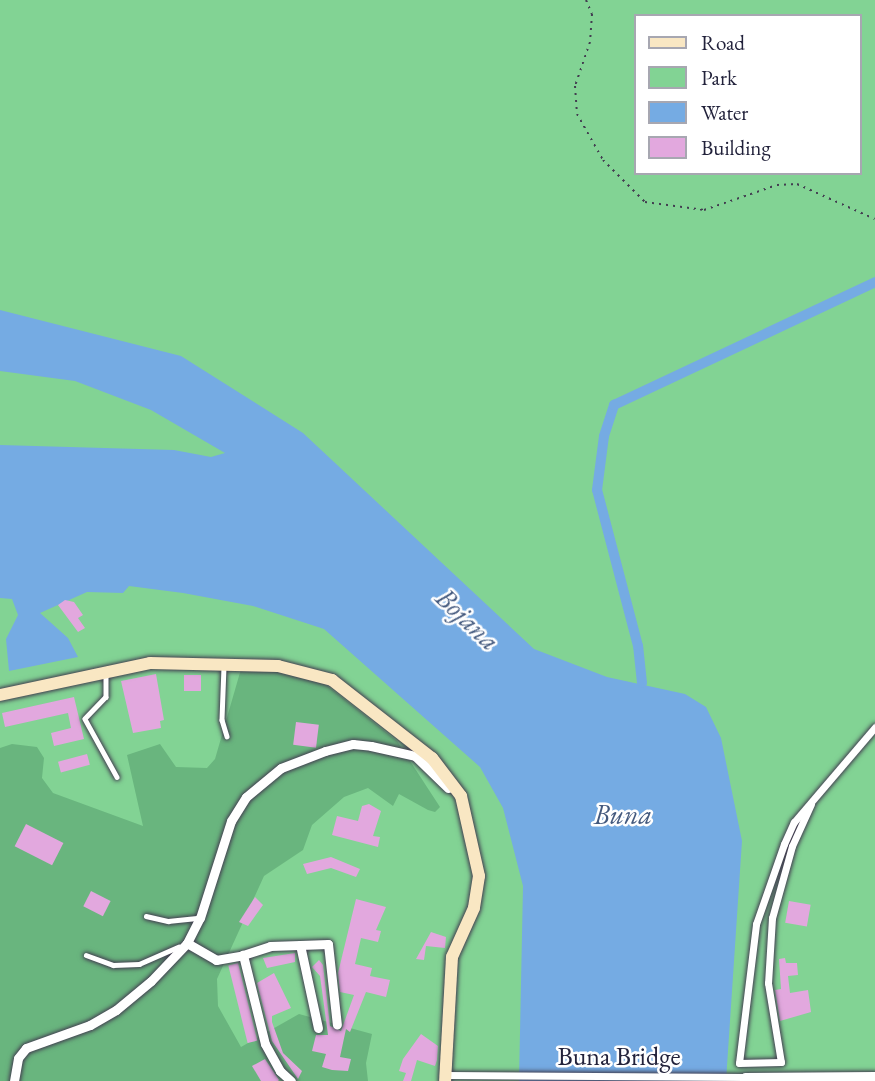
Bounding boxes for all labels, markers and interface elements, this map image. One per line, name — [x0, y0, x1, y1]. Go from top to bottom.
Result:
legend — [634, 14, 861, 175]
text: Road — [701, 29, 745, 56]
text: Park — [701, 64, 737, 91]
text: Water — [701, 99, 748, 126]
text: Building — [701, 134, 771, 161]
water label: Bojana — [429, 581, 507, 657]
water label: Buna — [594, 797, 652, 831]
street label: Buna Bridge — [557, 1041, 681, 1073]

